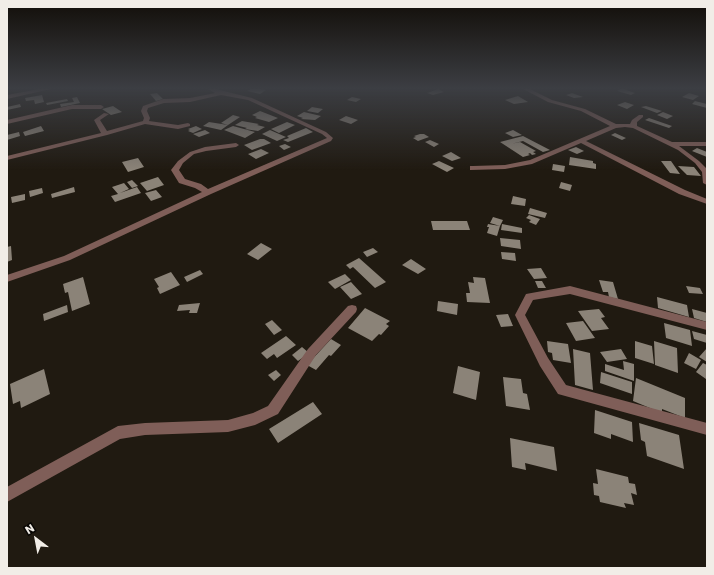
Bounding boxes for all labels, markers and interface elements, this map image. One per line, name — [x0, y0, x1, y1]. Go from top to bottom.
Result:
north arrow — [16, 519, 56, 559]
text: N — [22, 520, 37, 538]

